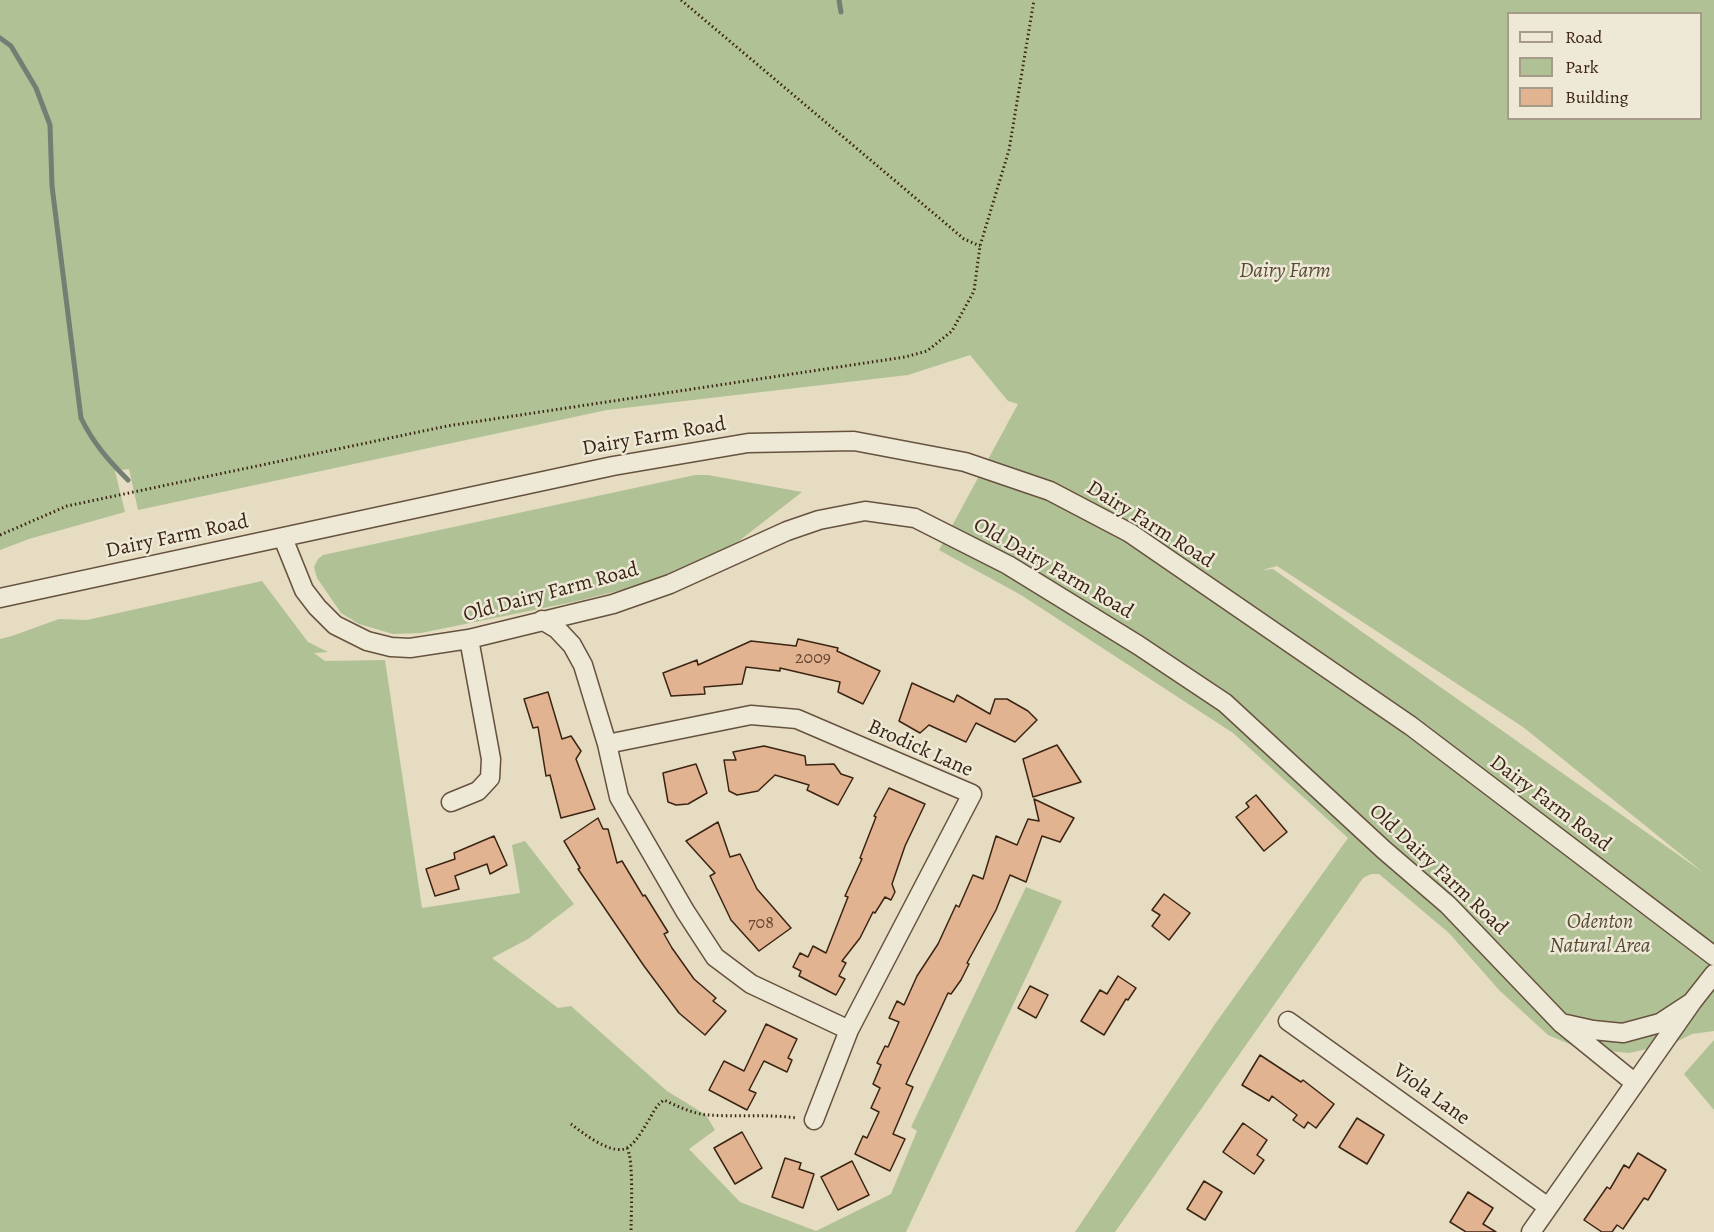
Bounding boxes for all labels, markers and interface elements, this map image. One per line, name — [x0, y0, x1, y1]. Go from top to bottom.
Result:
legend — [1507, 12, 1702, 120]
text: Road — [1565, 25, 1602, 49]
text: Park — [1565, 55, 1599, 79]
text: Building — [1565, 85, 1629, 109]
park label: Dairy Farm — [1239, 259, 1331, 285]
street label: Dairy Farm Road — [580, 412, 728, 462]
street label: Dairy Farm Road — [1082, 476, 1218, 574]
street label: Dairy Farm Road — [103, 510, 251, 564]
street label: Old Dairy Farm Road — [969, 513, 1137, 625]
street label: Old Dairy Farm Road — [461, 557, 641, 629]
house number: 2009 — [795, 648, 831, 670]
street label: Brodick Lane — [863, 715, 977, 783]
street label: Dairy Farm Road — [1484, 750, 1616, 858]
street label: Old Dairy Farm Road — [1363, 799, 1513, 941]
park label: Odenton Natural Area — [1549, 910, 1651, 960]
house number: 708 — [748, 913, 774, 935]
street label: Viola Lane — [1388, 1059, 1474, 1131]

